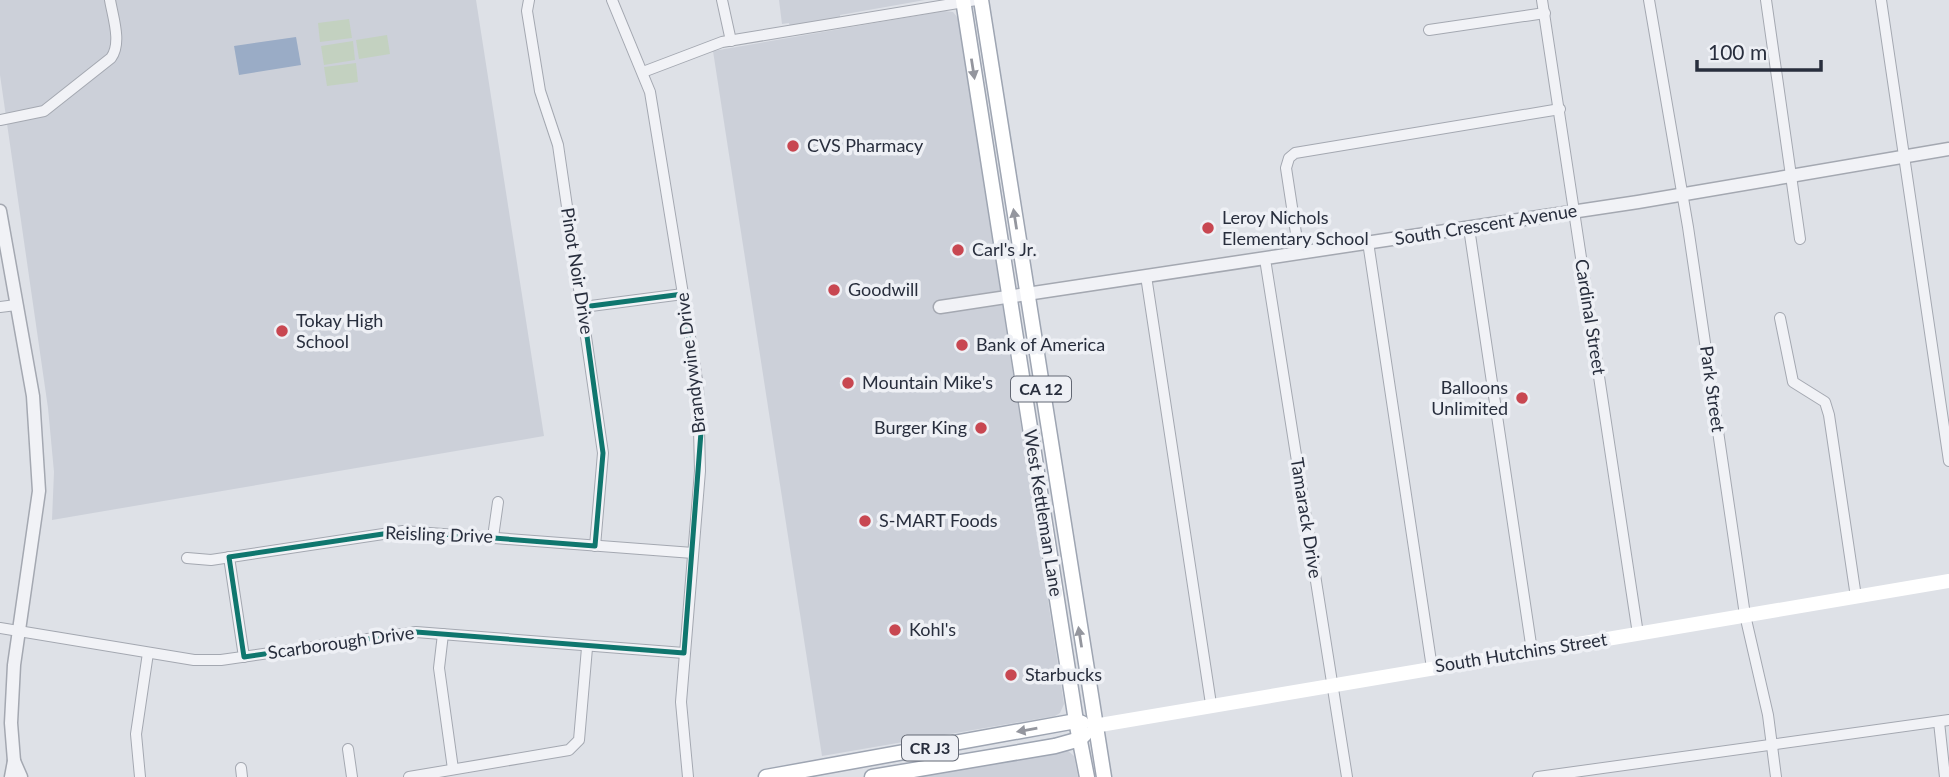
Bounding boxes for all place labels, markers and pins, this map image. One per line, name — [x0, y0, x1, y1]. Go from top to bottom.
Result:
place label: CVS Pharmacy — [807, 134, 924, 156]
marker: CVS Pharmacy — [785, 138, 801, 154]
place label: Leroy Nichols Elementary School — [1222, 206, 1369, 249]
marker: Leroy Nichols Elementary School — [1200, 220, 1216, 236]
place label: Carl's Jr. — [972, 238, 1037, 260]
marker: Carl's Jr. — [950, 242, 966, 258]
place label: Goodwill — [848, 278, 919, 300]
marker: Goodwill — [826, 282, 842, 298]
place label: Tokay High School — [296, 309, 383, 352]
marker: Tokay High School — [274, 323, 290, 339]
place label: Bank of America — [976, 333, 1105, 355]
marker: Bank of America — [954, 337, 970, 353]
place label: Mountain Mike's — [862, 371, 993, 393]
marker: Mountain Mike's — [840, 375, 856, 391]
place label: Balloons Unlimited — [1431, 376, 1508, 419]
marker: Balloons Unlimited — [1514, 390, 1530, 406]
place label: Burger King — [874, 416, 967, 438]
marker: Burger King — [973, 420, 989, 436]
place label: S-MART Foods — [879, 509, 998, 531]
marker: S-MART Foods — [857, 513, 873, 529]
place label: Kohl's — [909, 618, 956, 640]
marker: Kohl's — [887, 622, 903, 638]
place label: Starbucks — [1025, 663, 1102, 685]
marker: Starbucks — [1003, 667, 1019, 683]

